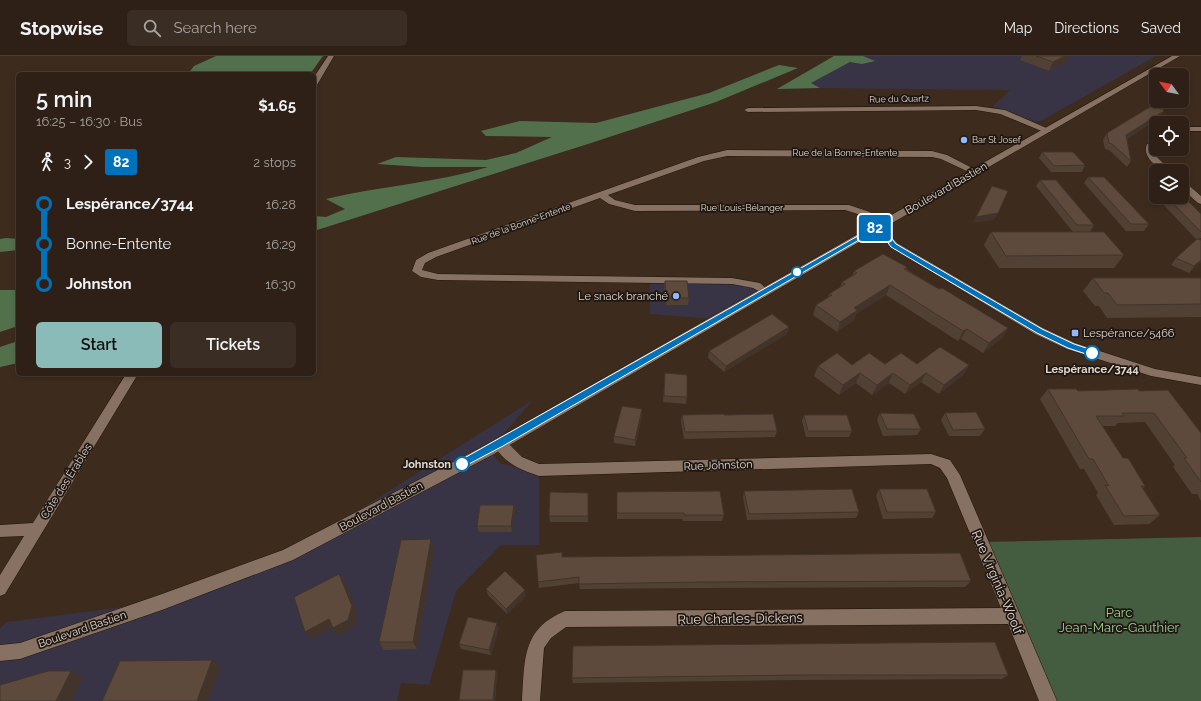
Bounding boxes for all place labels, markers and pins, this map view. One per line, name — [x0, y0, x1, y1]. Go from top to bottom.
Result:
marker: Bar St Josef — [959, 135, 969, 145]
place label: Bar St Josef — [972, 135, 1022, 145]
unlabelled marker — [791, 266, 803, 278]
place label: Le snack branché — [578, 290, 669, 303]
marker: Le snack branché — [671, 291, 681, 301]
place label: Lespérance/5466 — [1083, 327, 1175, 340]
marker: Lespérance/5466 — [1070, 328, 1080, 338]
marker: Lespérance/3744 — [1084, 345, 1100, 361]
place label: Lespérance/3744 — [1045, 363, 1139, 376]
marker: Johnston — [454, 456, 470, 472]
place label: Johnston — [403, 458, 451, 471]

